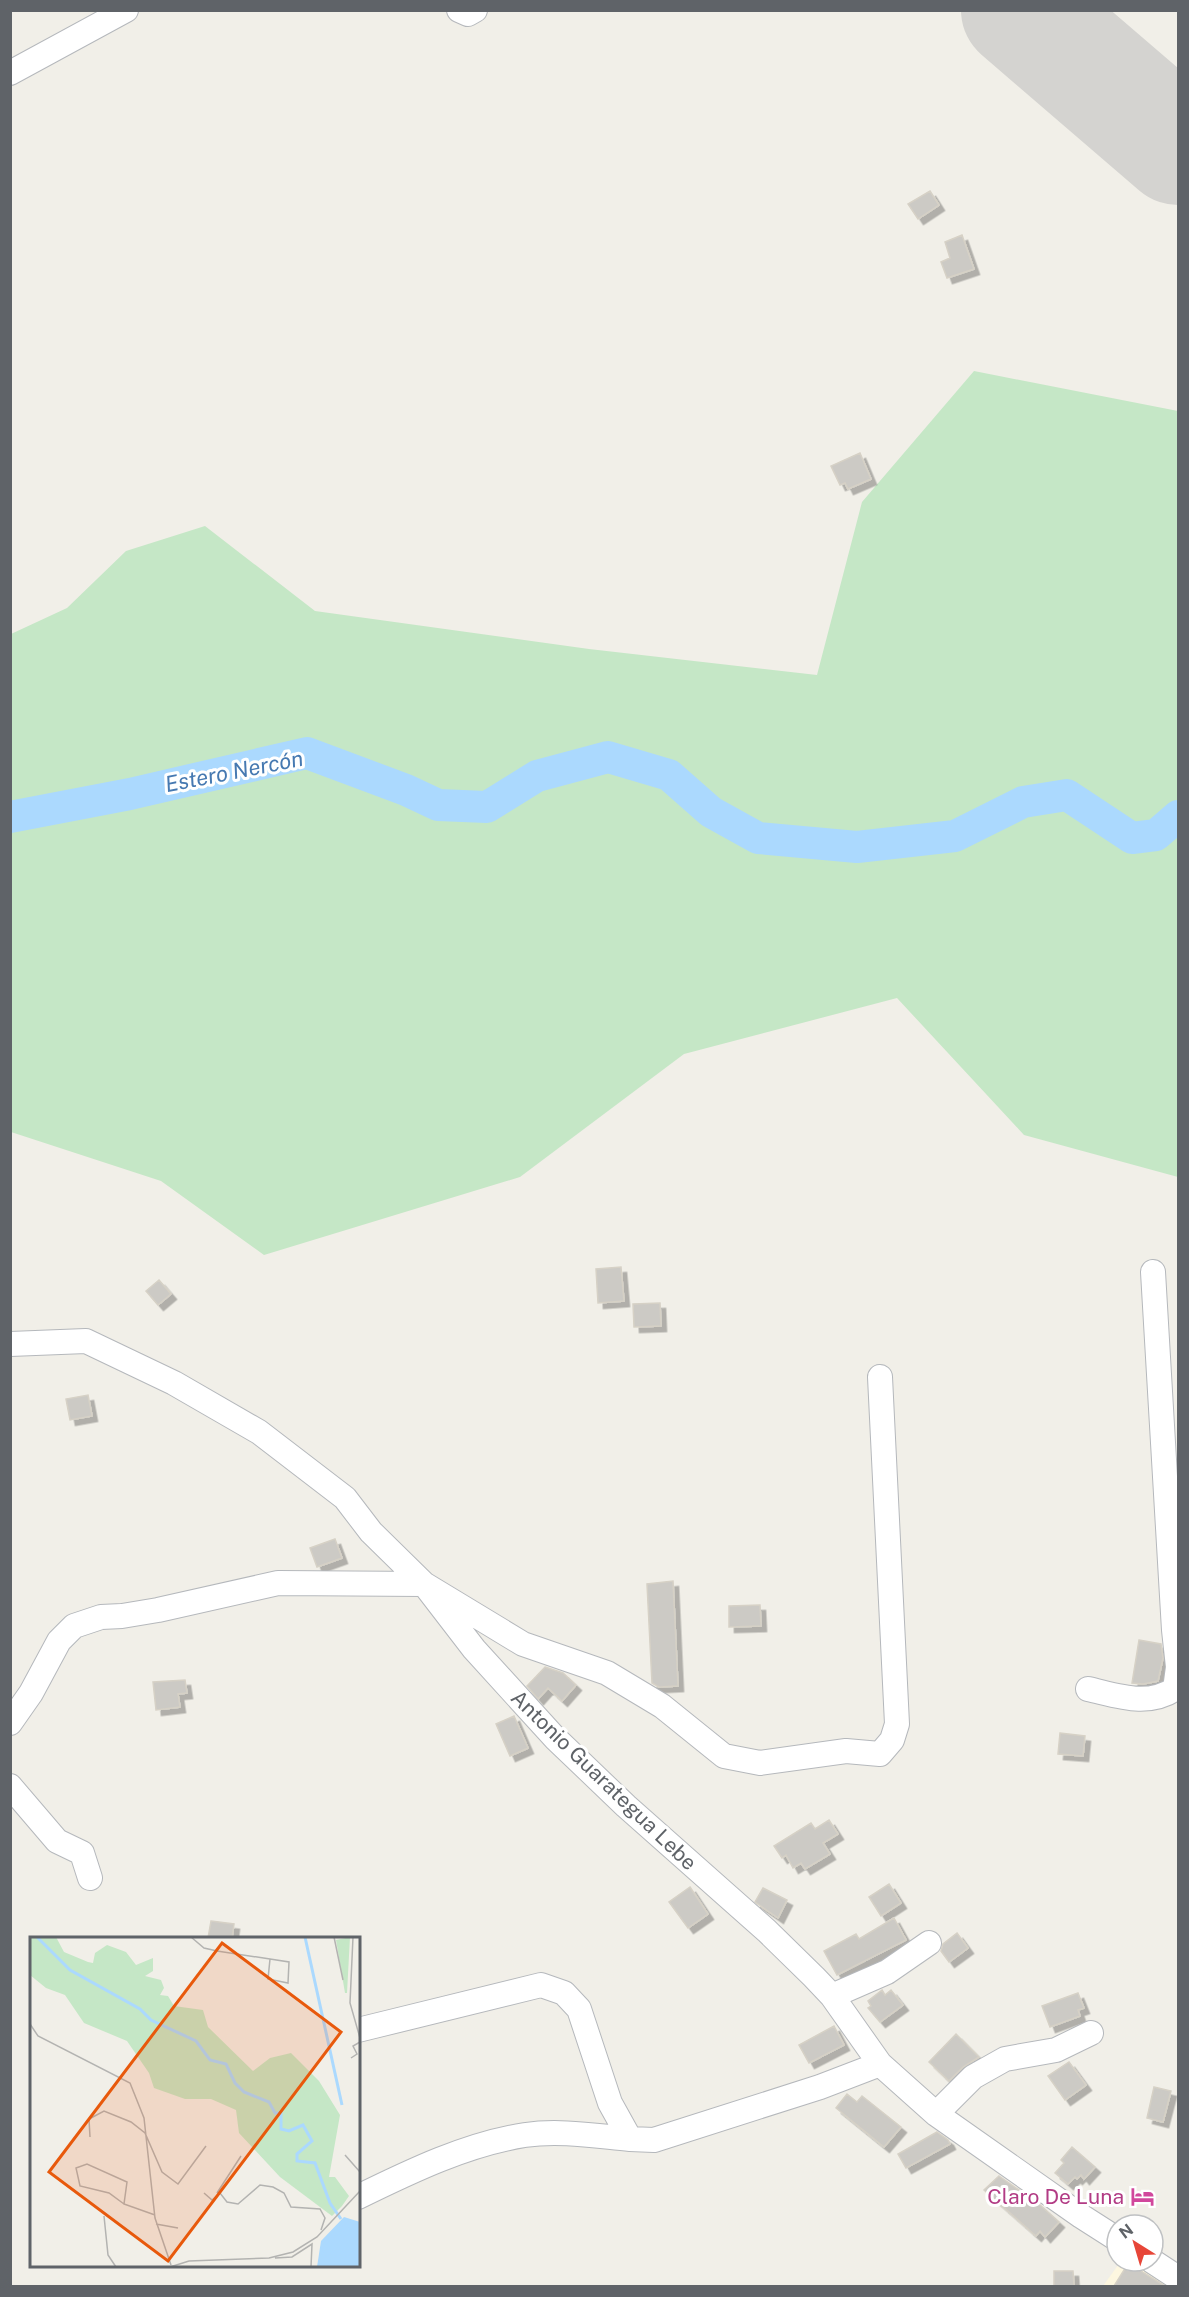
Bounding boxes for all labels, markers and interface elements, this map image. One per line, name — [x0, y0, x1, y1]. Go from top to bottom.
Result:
water label: Estero Nercón — [163, 745, 305, 797]
street label: Antonio Guarategua Lebe — [506, 1685, 702, 1875]
inset map — [30, 1937, 360, 2267]
hotel icon: Claro De Luna — [1129, 2183, 1155, 2209]
place label: Claro De Luna — [987, 2184, 1124, 2209]
north arrow — [1105, 2213, 1165, 2273]
text: N — [1116, 2220, 1137, 2243]

